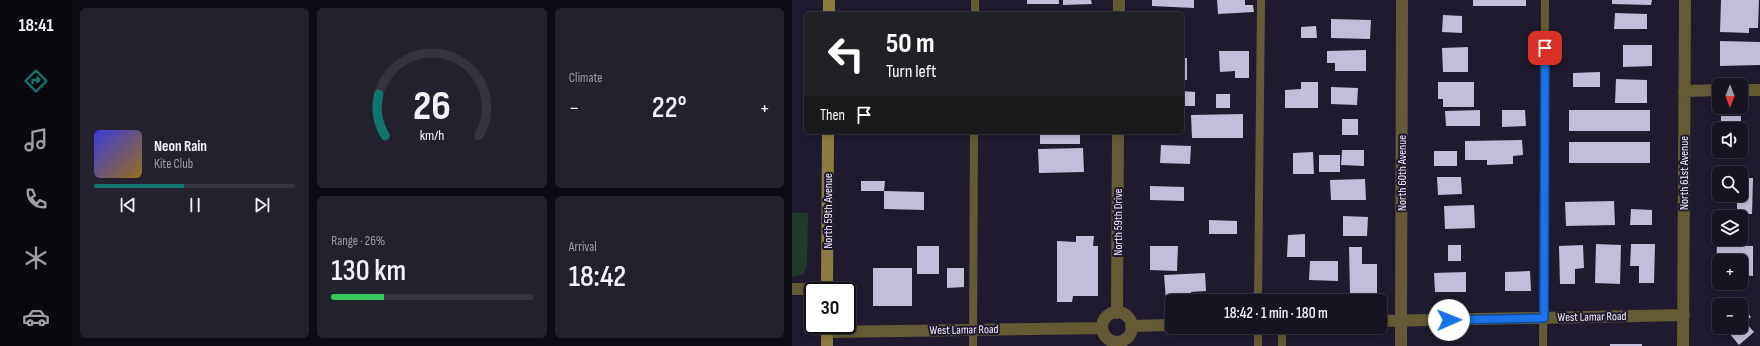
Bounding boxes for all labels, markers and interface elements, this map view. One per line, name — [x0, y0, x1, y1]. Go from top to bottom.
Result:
text: 18:41 — [18, 15, 54, 36]
text: 50 m — [886, 27, 935, 60]
icon: left — [820, 28, 872, 80]
pin — [1528, 31, 1562, 65]
icon: arrive — [1534, 37, 1556, 59]
text: Turn left — [886, 61, 937, 82]
icon: directions — [22, 67, 50, 95]
text: Climate — [569, 70, 603, 86]
north arrow — [1712, 78, 1748, 114]
map controls — [1712, 78, 1748, 334]
text: 26 — [413, 82, 451, 131]
text: 22° — [652, 90, 687, 126]
text: − — [569, 95, 579, 122]
text: + — [759, 95, 770, 122]
icon: arrive — [853, 104, 875, 126]
text: Then — [820, 106, 845, 125]
button: sound — [1712, 122, 1748, 158]
icon: music — [22, 126, 50, 154]
text: km/h — [420, 126, 444, 143]
street label: North 60th Avenue — [1395, 135, 1410, 211]
street label: North 61st Avenue — [1677, 136, 1692, 210]
text: Neon Rain — [154, 137, 207, 156]
text: Kite Club — [154, 156, 193, 172]
button: search — [1712, 166, 1748, 202]
street label: North 59th Avenue — [821, 173, 836, 249]
icon: phone — [22, 185, 50, 213]
street label: North 59th Drive — [1111, 188, 1126, 256]
icon: previous — [117, 194, 139, 216]
icon: pause — [184, 194, 206, 216]
icon: next — [251, 194, 273, 216]
button: layers — [1712, 210, 1748, 246]
text: Range · 26% — [331, 233, 385, 249]
text: Arrival — [569, 239, 597, 255]
icon: climate — [22, 244, 50, 272]
text: 130 km — [331, 253, 406, 289]
button: + — [1712, 254, 1748, 290]
text: 18:42 — [569, 259, 626, 295]
speed limit sign: 30 — [804, 282, 856, 334]
button: − — [1712, 298, 1748, 334]
position arrow — [1428, 299, 1470, 341]
icon: car — [22, 303, 50, 331]
text: 18:42 · 1 min · 180 m — [1224, 304, 1328, 323]
street label: West Lamar Road — [1557, 309, 1627, 325]
street label: West Lamar Road — [929, 322, 999, 338]

